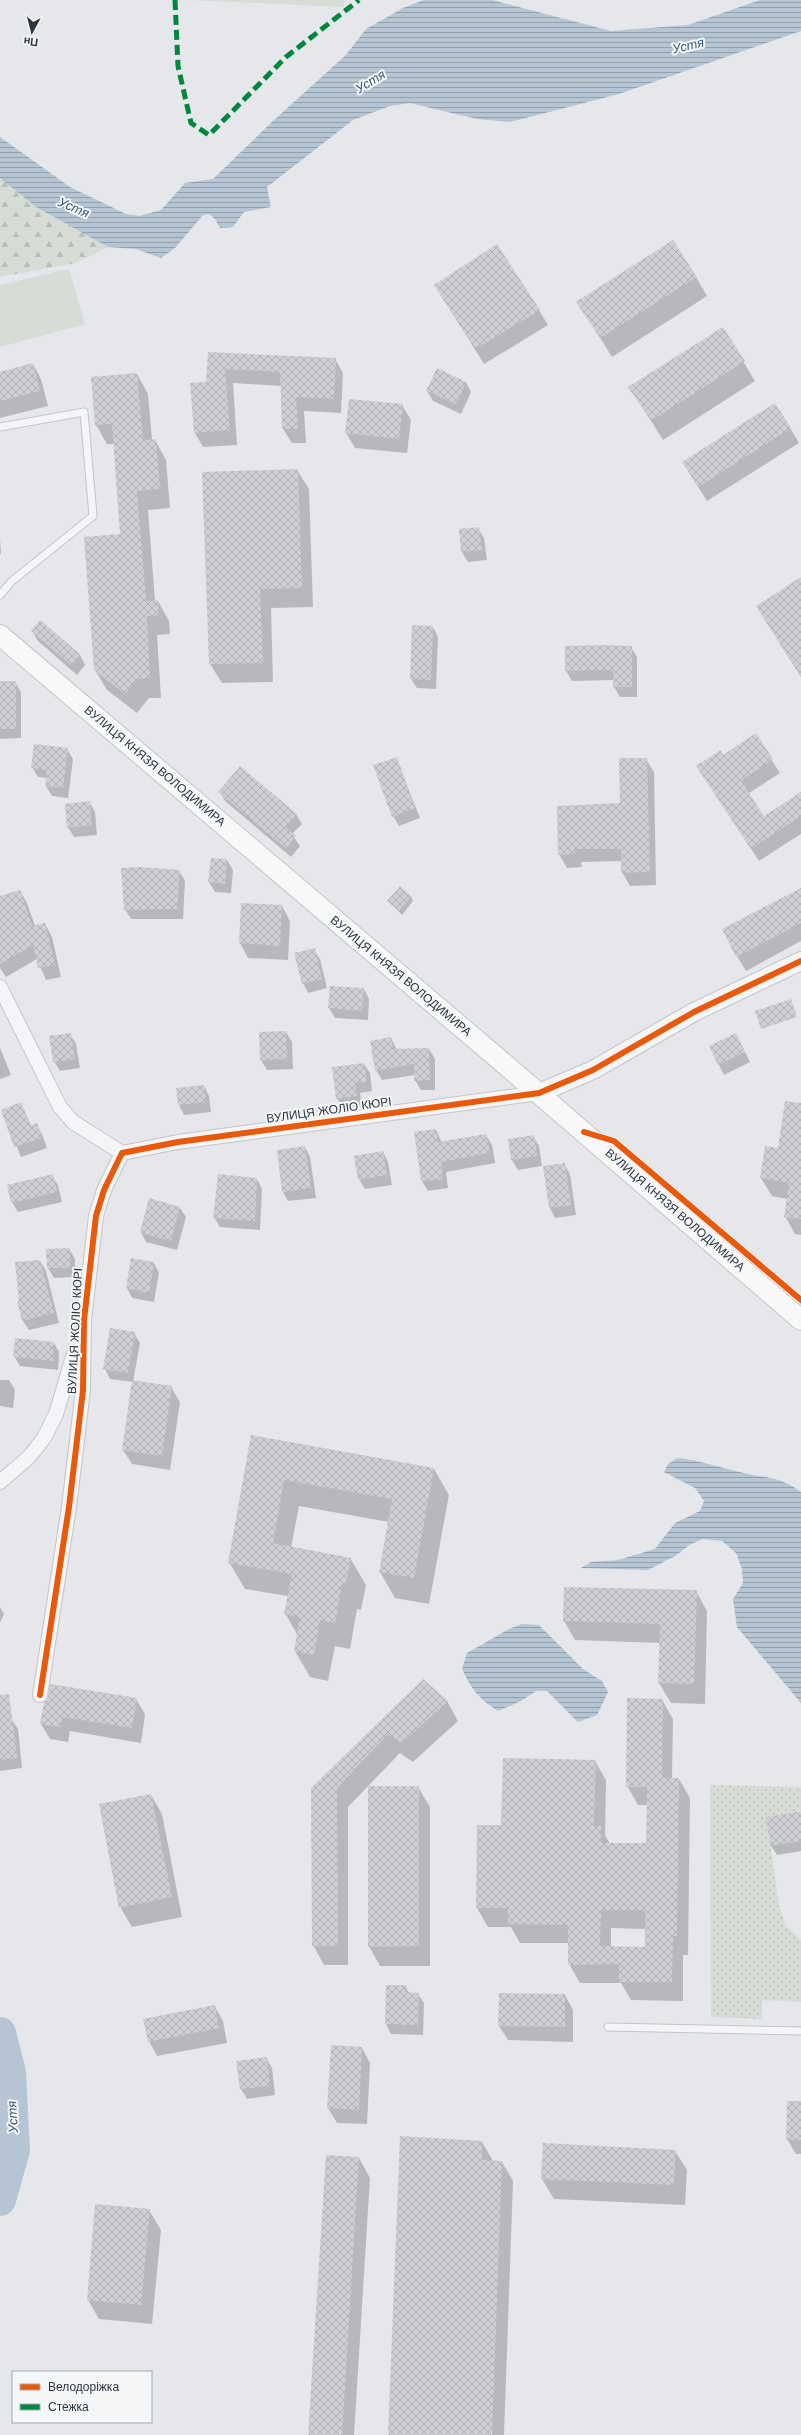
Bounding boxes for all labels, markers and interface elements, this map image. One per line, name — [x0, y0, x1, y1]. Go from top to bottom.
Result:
north arrow — [12, 12, 52, 52]
text: Пн — [23, 34, 39, 50]
water label: Устя — [670, 34, 706, 58]
water label: Устя — [351, 66, 388, 98]
water label: Устя — [55, 193, 92, 222]
street label: ВУЛИЦЯ КНЯЗЯ ВОЛОДИМИРА — [81, 702, 229, 830]
street label: ВУЛИЦЯ КНЯЗЯ ВОЛОДИМИРА — [327, 912, 475, 1040]
street label: ВУЛИЦЯ ЖОЛІО КЮРІ — [265, 1093, 393, 1127]
street label: ВУЛИЦЯ КНЯЗЯ ВОЛОДИМИРА — [602, 1145, 748, 1275]
street label: ВУЛИЦЯ ЖОЛІО КЮРІ — [64, 1268, 86, 1394]
water label: Устя — [3, 2100, 22, 2134]
legend — [12, 2371, 152, 2423]
text: Велодоріжка — [48, 2379, 119, 2395]
text: Стежка — [48, 2399, 89, 2415]

